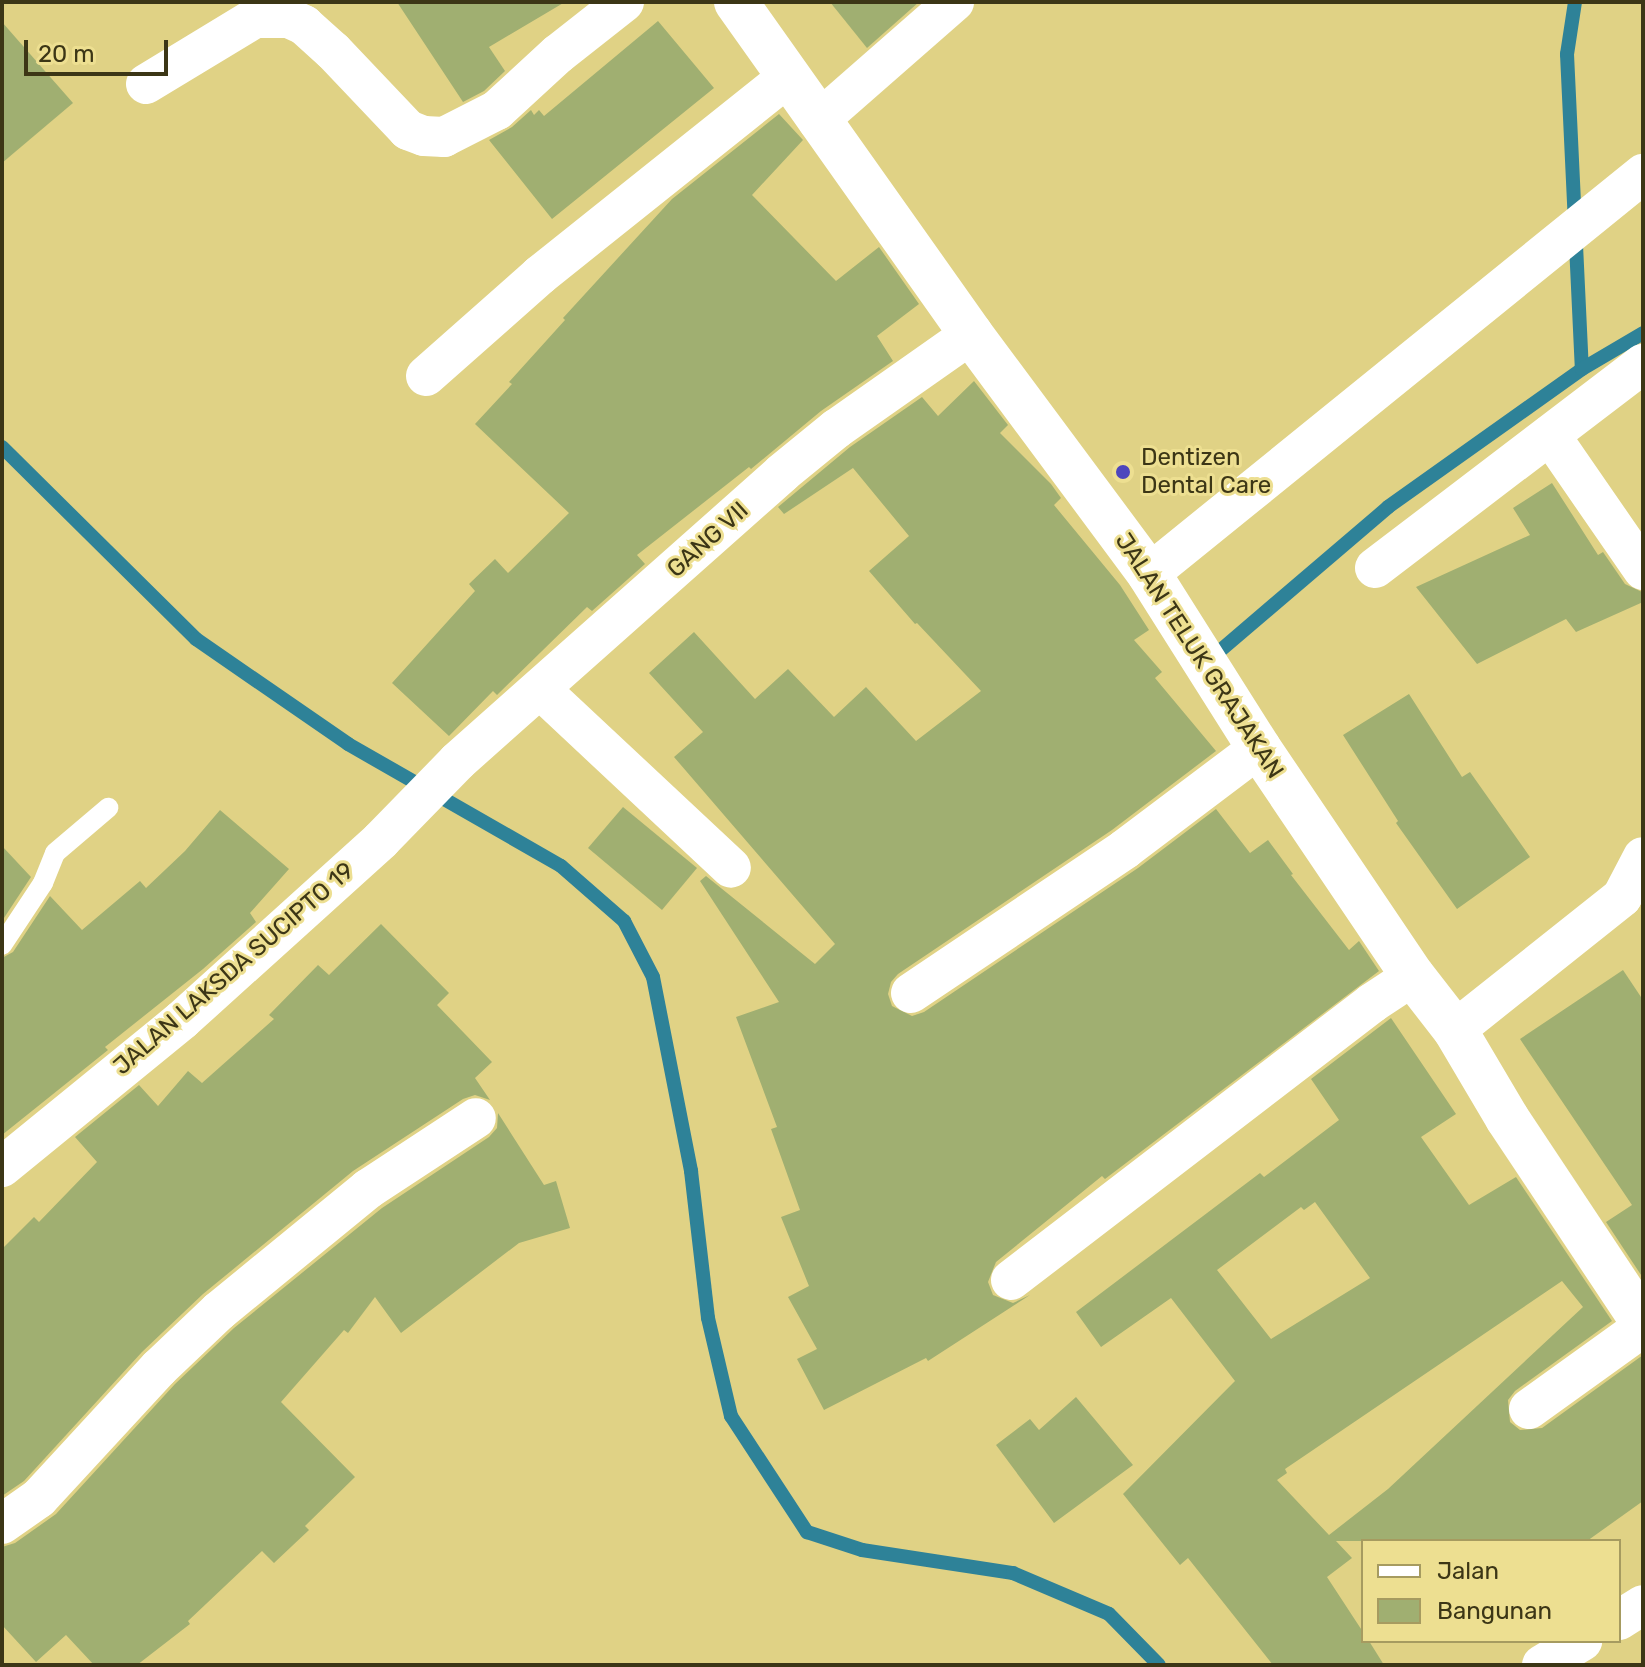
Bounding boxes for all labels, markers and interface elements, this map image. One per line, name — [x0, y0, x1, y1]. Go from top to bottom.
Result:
scale bar — [28, 24, 172, 74]
text: 20 m — [38, 40, 95, 68]
place label: Dentizen Dental Care — [1141, 444, 1271, 500]
marker: Dentizen Dental Care — [1112, 461, 1134, 483]
street label: GANG VII — [661, 496, 755, 584]
street label: JALAN TELUK GRAJAKAN — [1109, 527, 1289, 785]
street label: JALAN LAKSDA SUCIPTO 19 — [108, 857, 360, 1081]
legend — [1361, 1539, 1621, 1643]
text: Jalan — [1437, 1557, 1499, 1585]
text: Bangunan — [1437, 1597, 1552, 1625]

